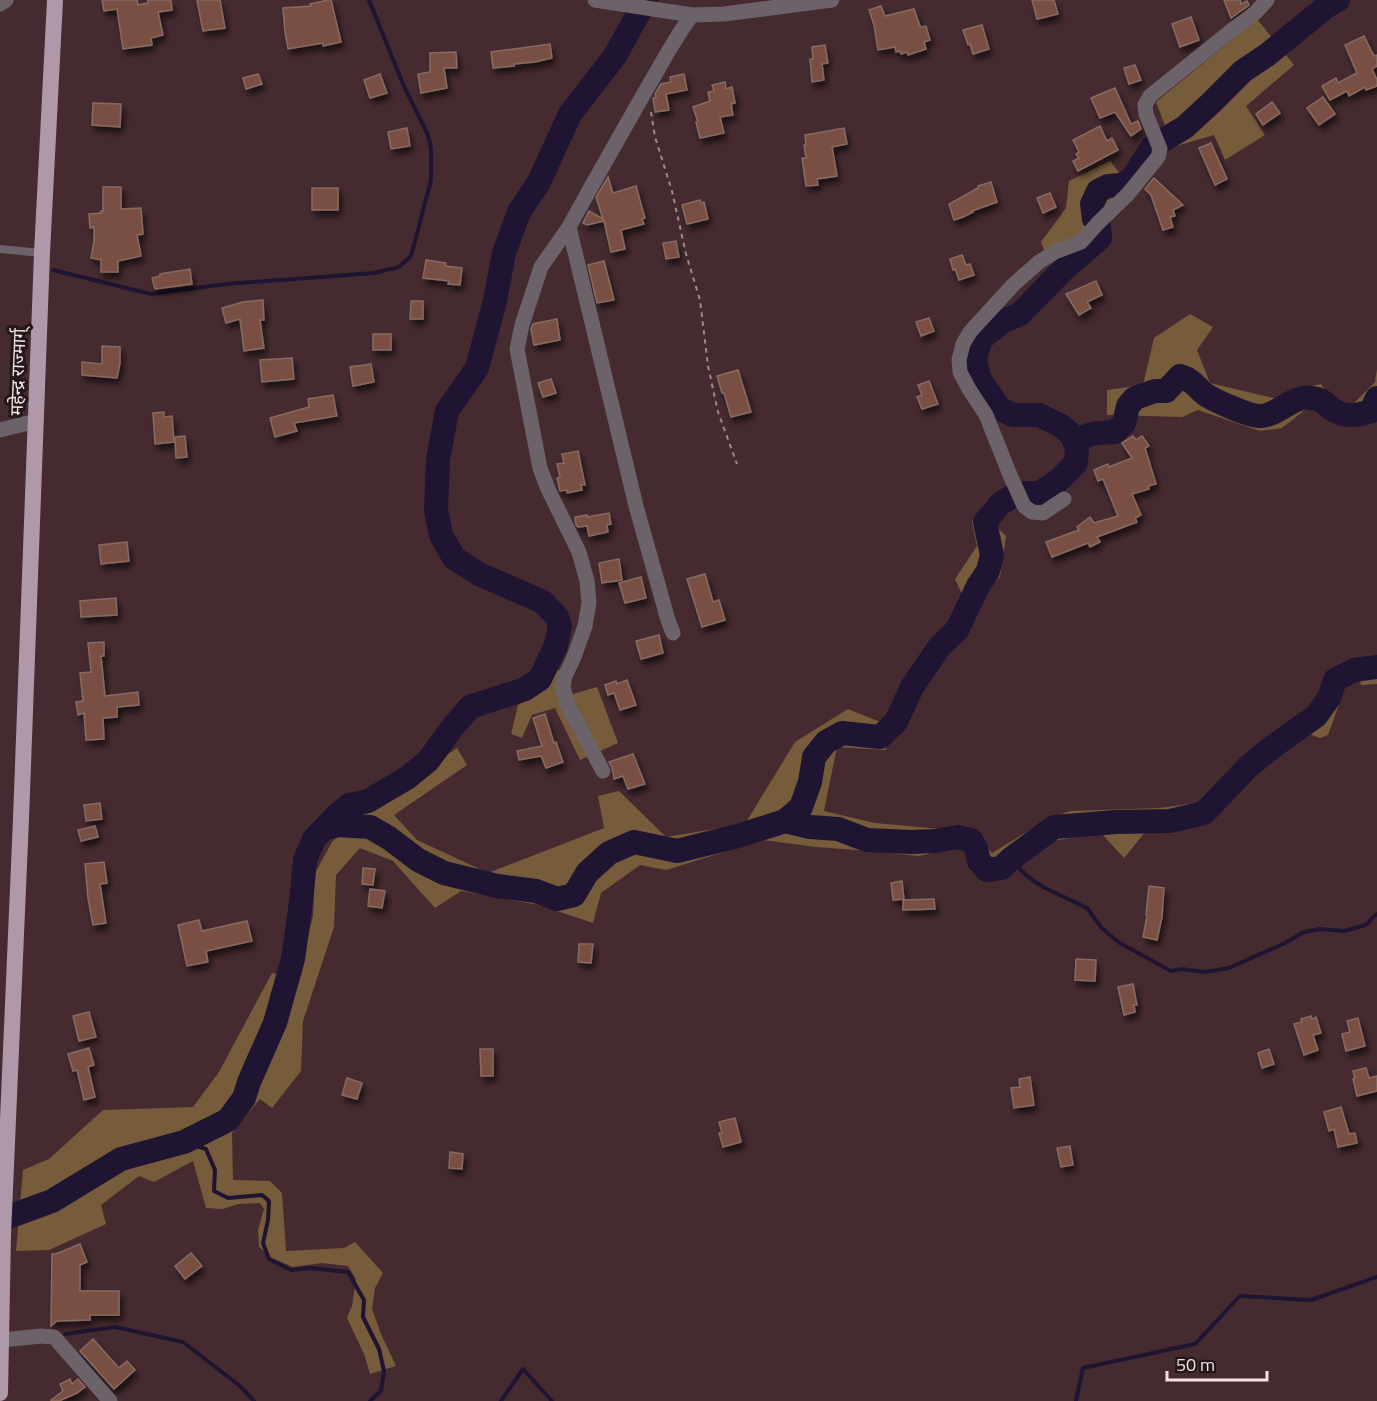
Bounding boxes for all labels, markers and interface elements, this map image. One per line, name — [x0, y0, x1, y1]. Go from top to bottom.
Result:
street label: महेन्द्र राज्मार्ग् — [2, 325, 33, 416]
scale bar — [1167, 1344, 1268, 1382]
text: 50 m — [1176, 1351, 1215, 1378]

